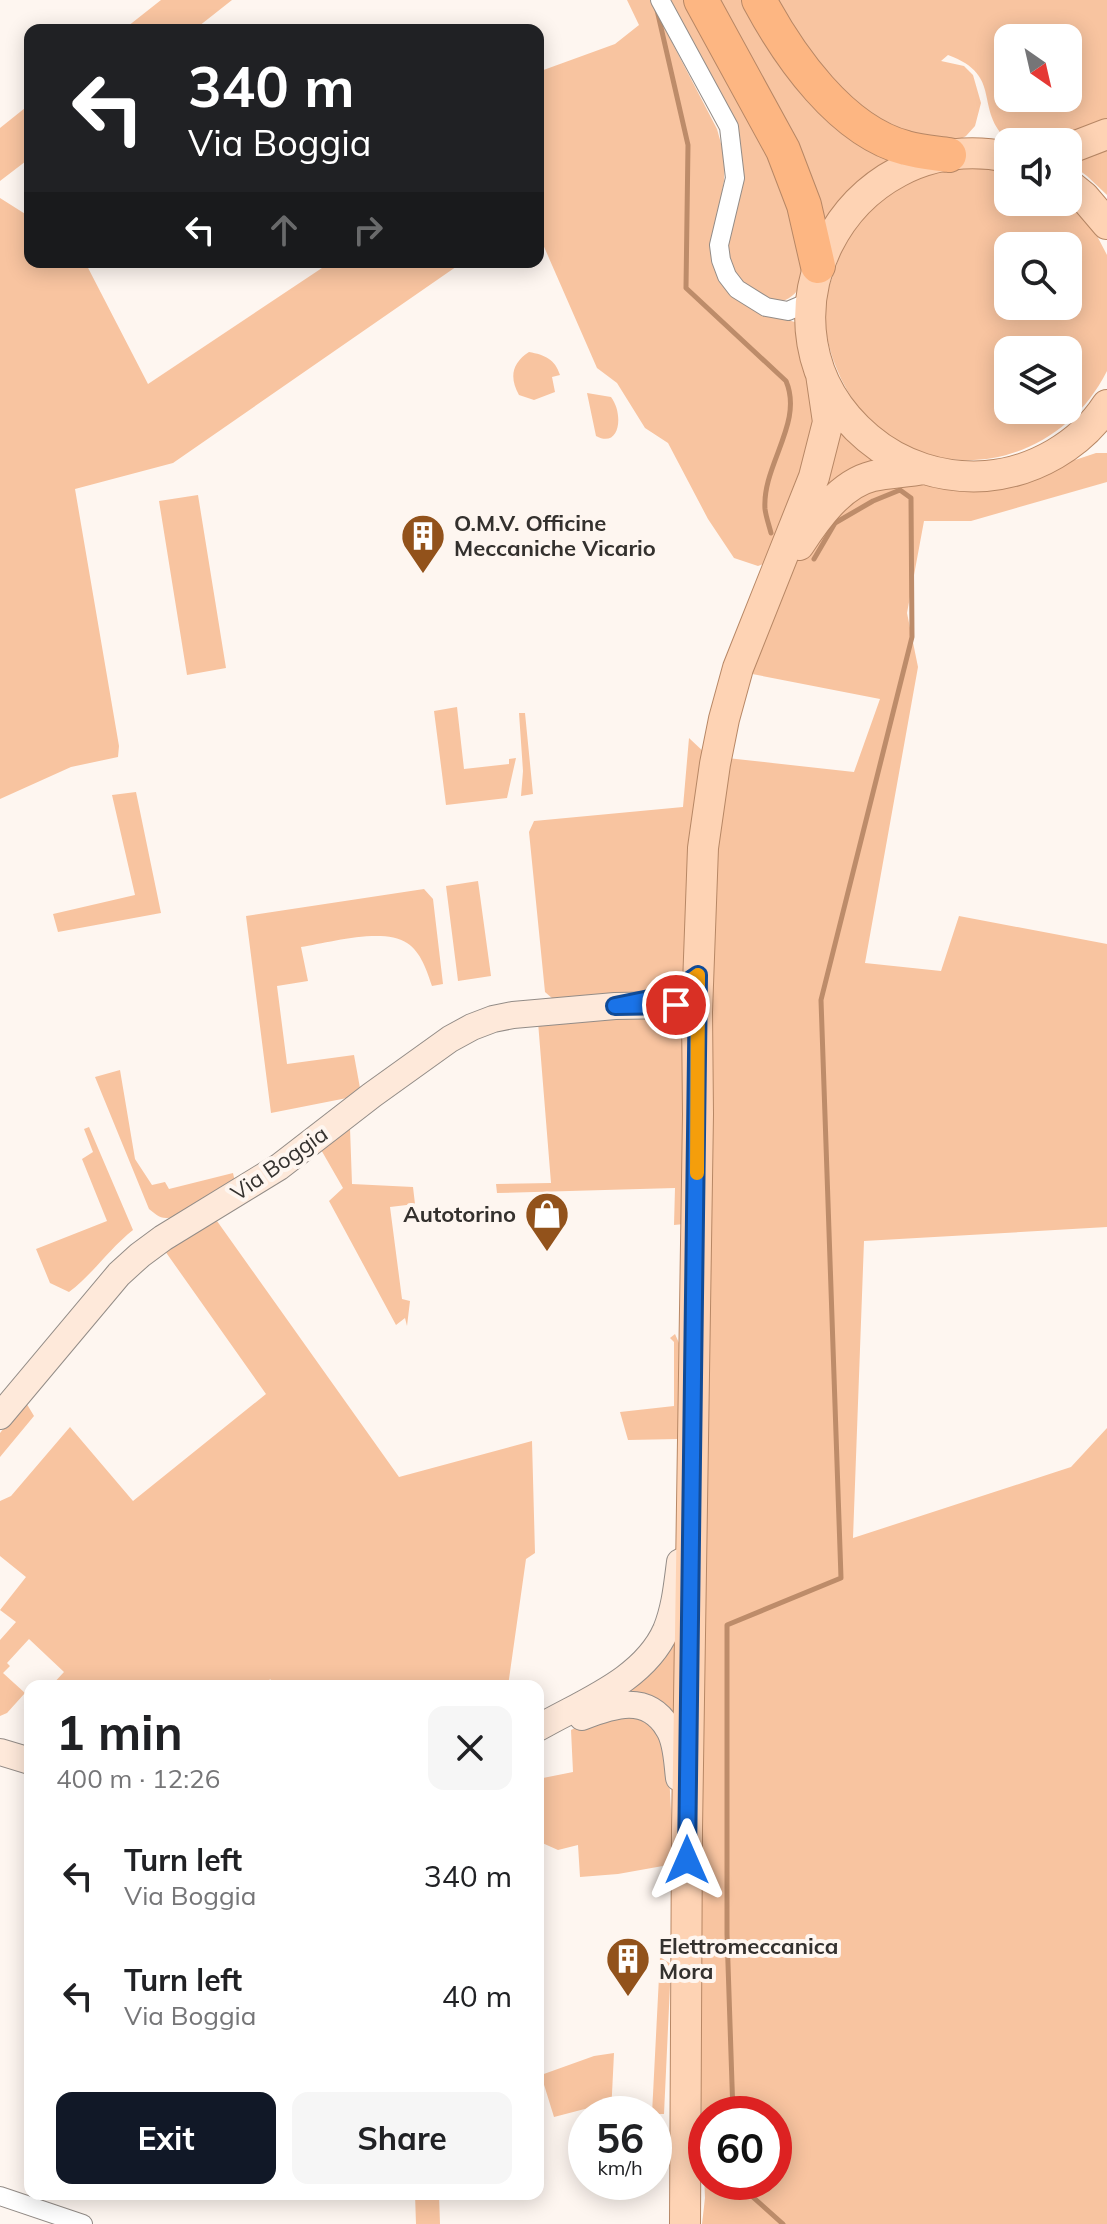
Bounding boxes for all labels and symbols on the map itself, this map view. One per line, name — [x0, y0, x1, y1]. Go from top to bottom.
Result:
north arrow — [994, 24, 1082, 112]
place label: O.M.V. Officine Meccaniche Vicario — [454, 509, 656, 562]
building icon: O.M.V. Officine Meccaniche Vicario — [399, 512, 447, 575]
pin — [642, 971, 710, 1039]
street label: Via Boggia — [225, 1119, 333, 1207]
shop icon: Autotorino — [523, 1190, 571, 1253]
place label: Autotorino — [403, 1200, 516, 1228]
position arrow — [645, 1818, 729, 1902]
place label: Elettromeccanica Mora — [659, 1932, 838, 1985]
building icon: Elettromeccanica Mora — [604, 1935, 652, 1998]
speed limit sign: 60 — [688, 2096, 792, 2200]

